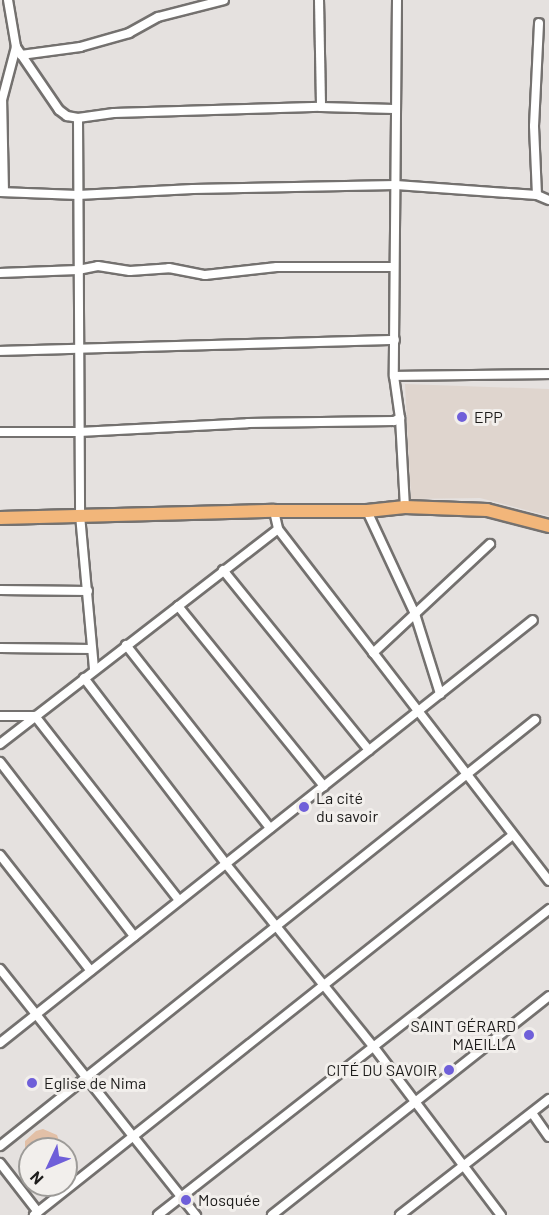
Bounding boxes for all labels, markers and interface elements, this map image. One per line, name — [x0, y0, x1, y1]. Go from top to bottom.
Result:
place label: EPP — [474, 407, 503, 427]
marker: EPP — [455, 410, 469, 424]
place label: La cité du savoir — [316, 788, 378, 826]
marker: La cité du savoir — [297, 800, 311, 814]
place label: SAINT GÉRARD MAEILLA — [410, 1016, 516, 1054]
marker: SAINT GÉRARD MAEILLA — [520, 1026, 538, 1044]
place label: CITÉ DU SAVOIR — [326, 1060, 437, 1080]
marker: CITÉ DU SAVOIR — [442, 1063, 456, 1077]
place label: Eglise de Nima — [44, 1073, 146, 1093]
marker: Eglise de Nima — [25, 1076, 39, 1090]
north arrow — [18, 1137, 78, 1197]
text: N — [26, 1168, 47, 1189]
place label: Mosquée — [198, 1190, 260, 1210]
marker: Mosquée — [179, 1193, 193, 1207]

